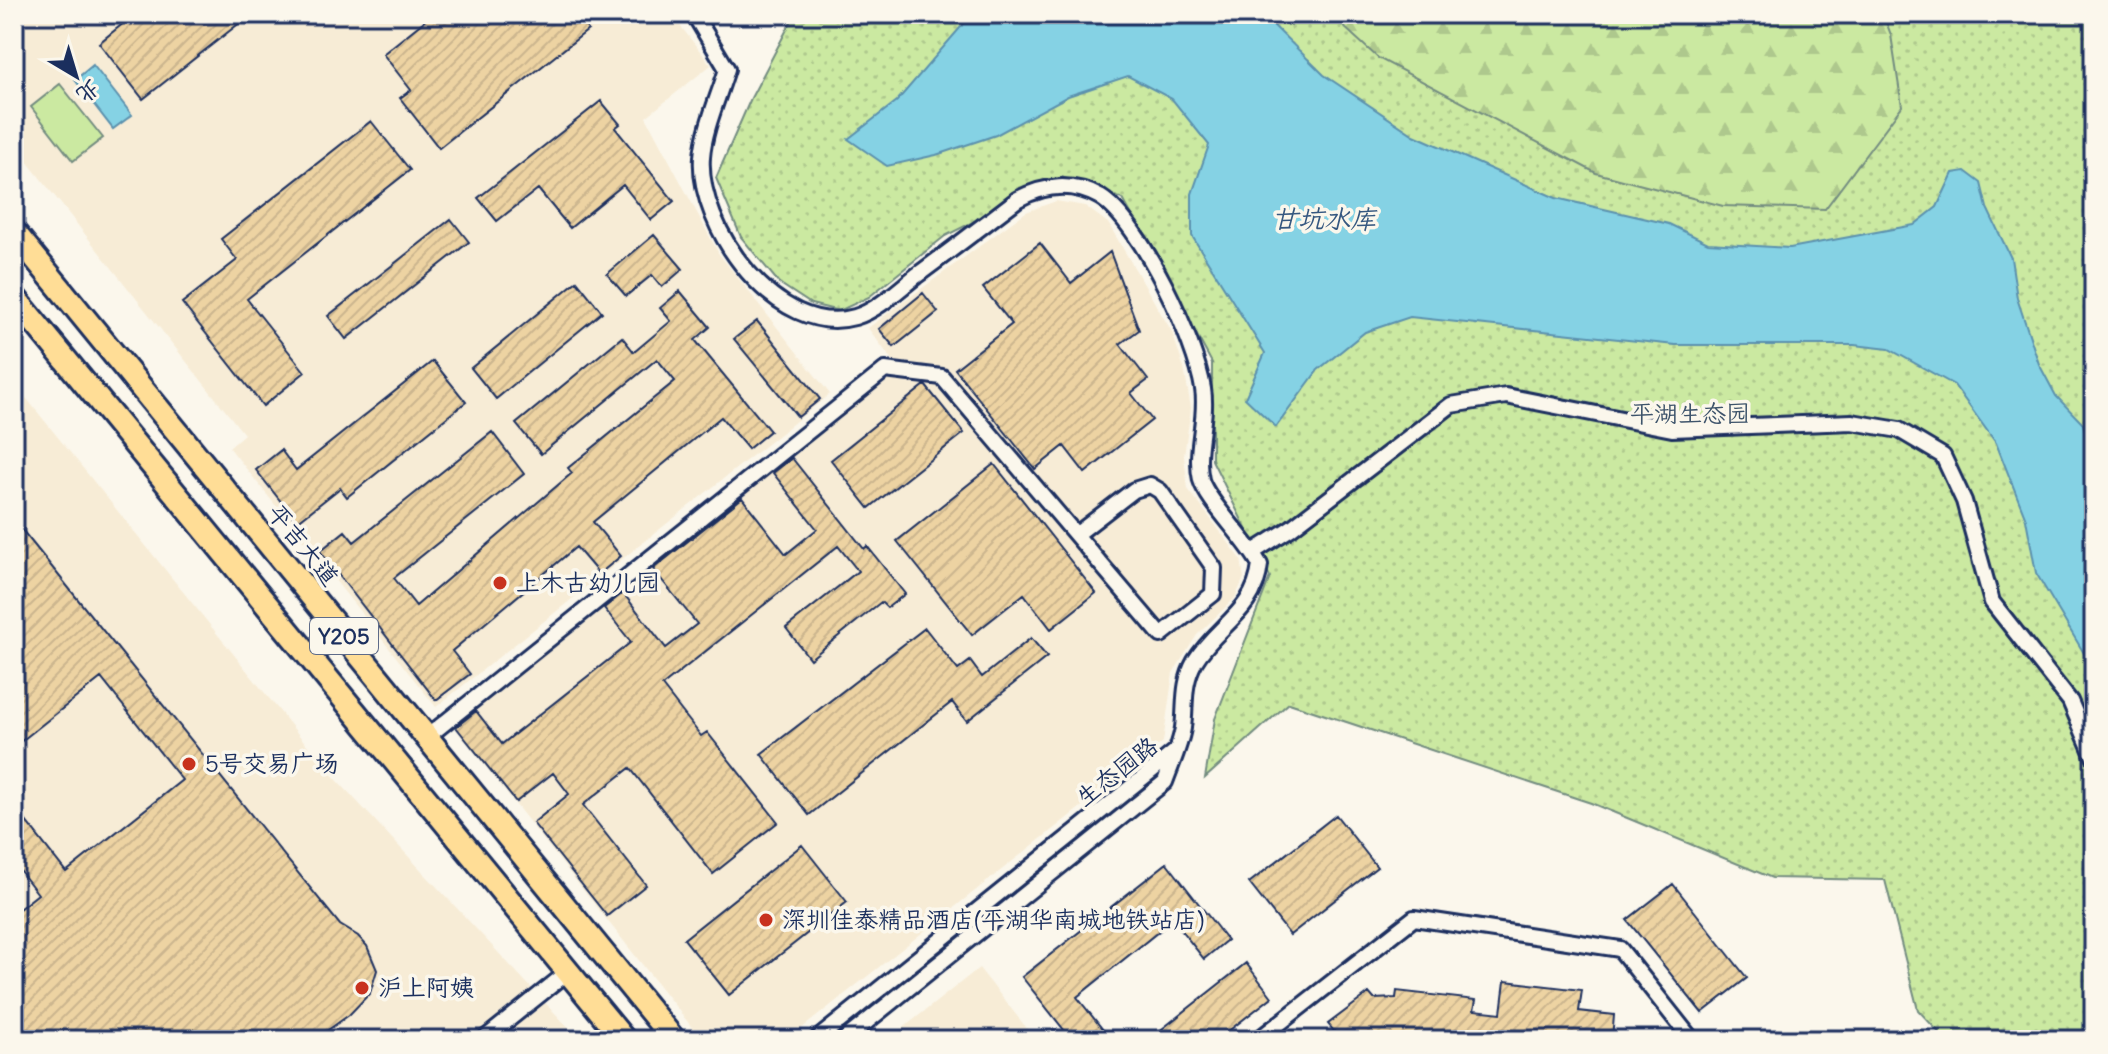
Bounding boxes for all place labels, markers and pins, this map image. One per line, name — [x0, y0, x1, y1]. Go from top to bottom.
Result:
place label: 上木古幼儿园 — [516, 567, 660, 597]
marker: 上木古幼儿园 — [491, 574, 509, 592]
place label: 5号交易广场 — [205, 748, 339, 778]
marker: 5号交易广场 — [180, 755, 198, 773]
place label: 深圳佳泰精品酒店(平湖华南城地铁站店) — [782, 904, 1205, 934]
marker: 深圳佳泰精品酒店(平湖华南城地铁站店) — [757, 911, 775, 929]
place label: 沪上阿姨 — [378, 972, 474, 1002]
marker: 沪上阿姨 — [353, 979, 371, 997]

